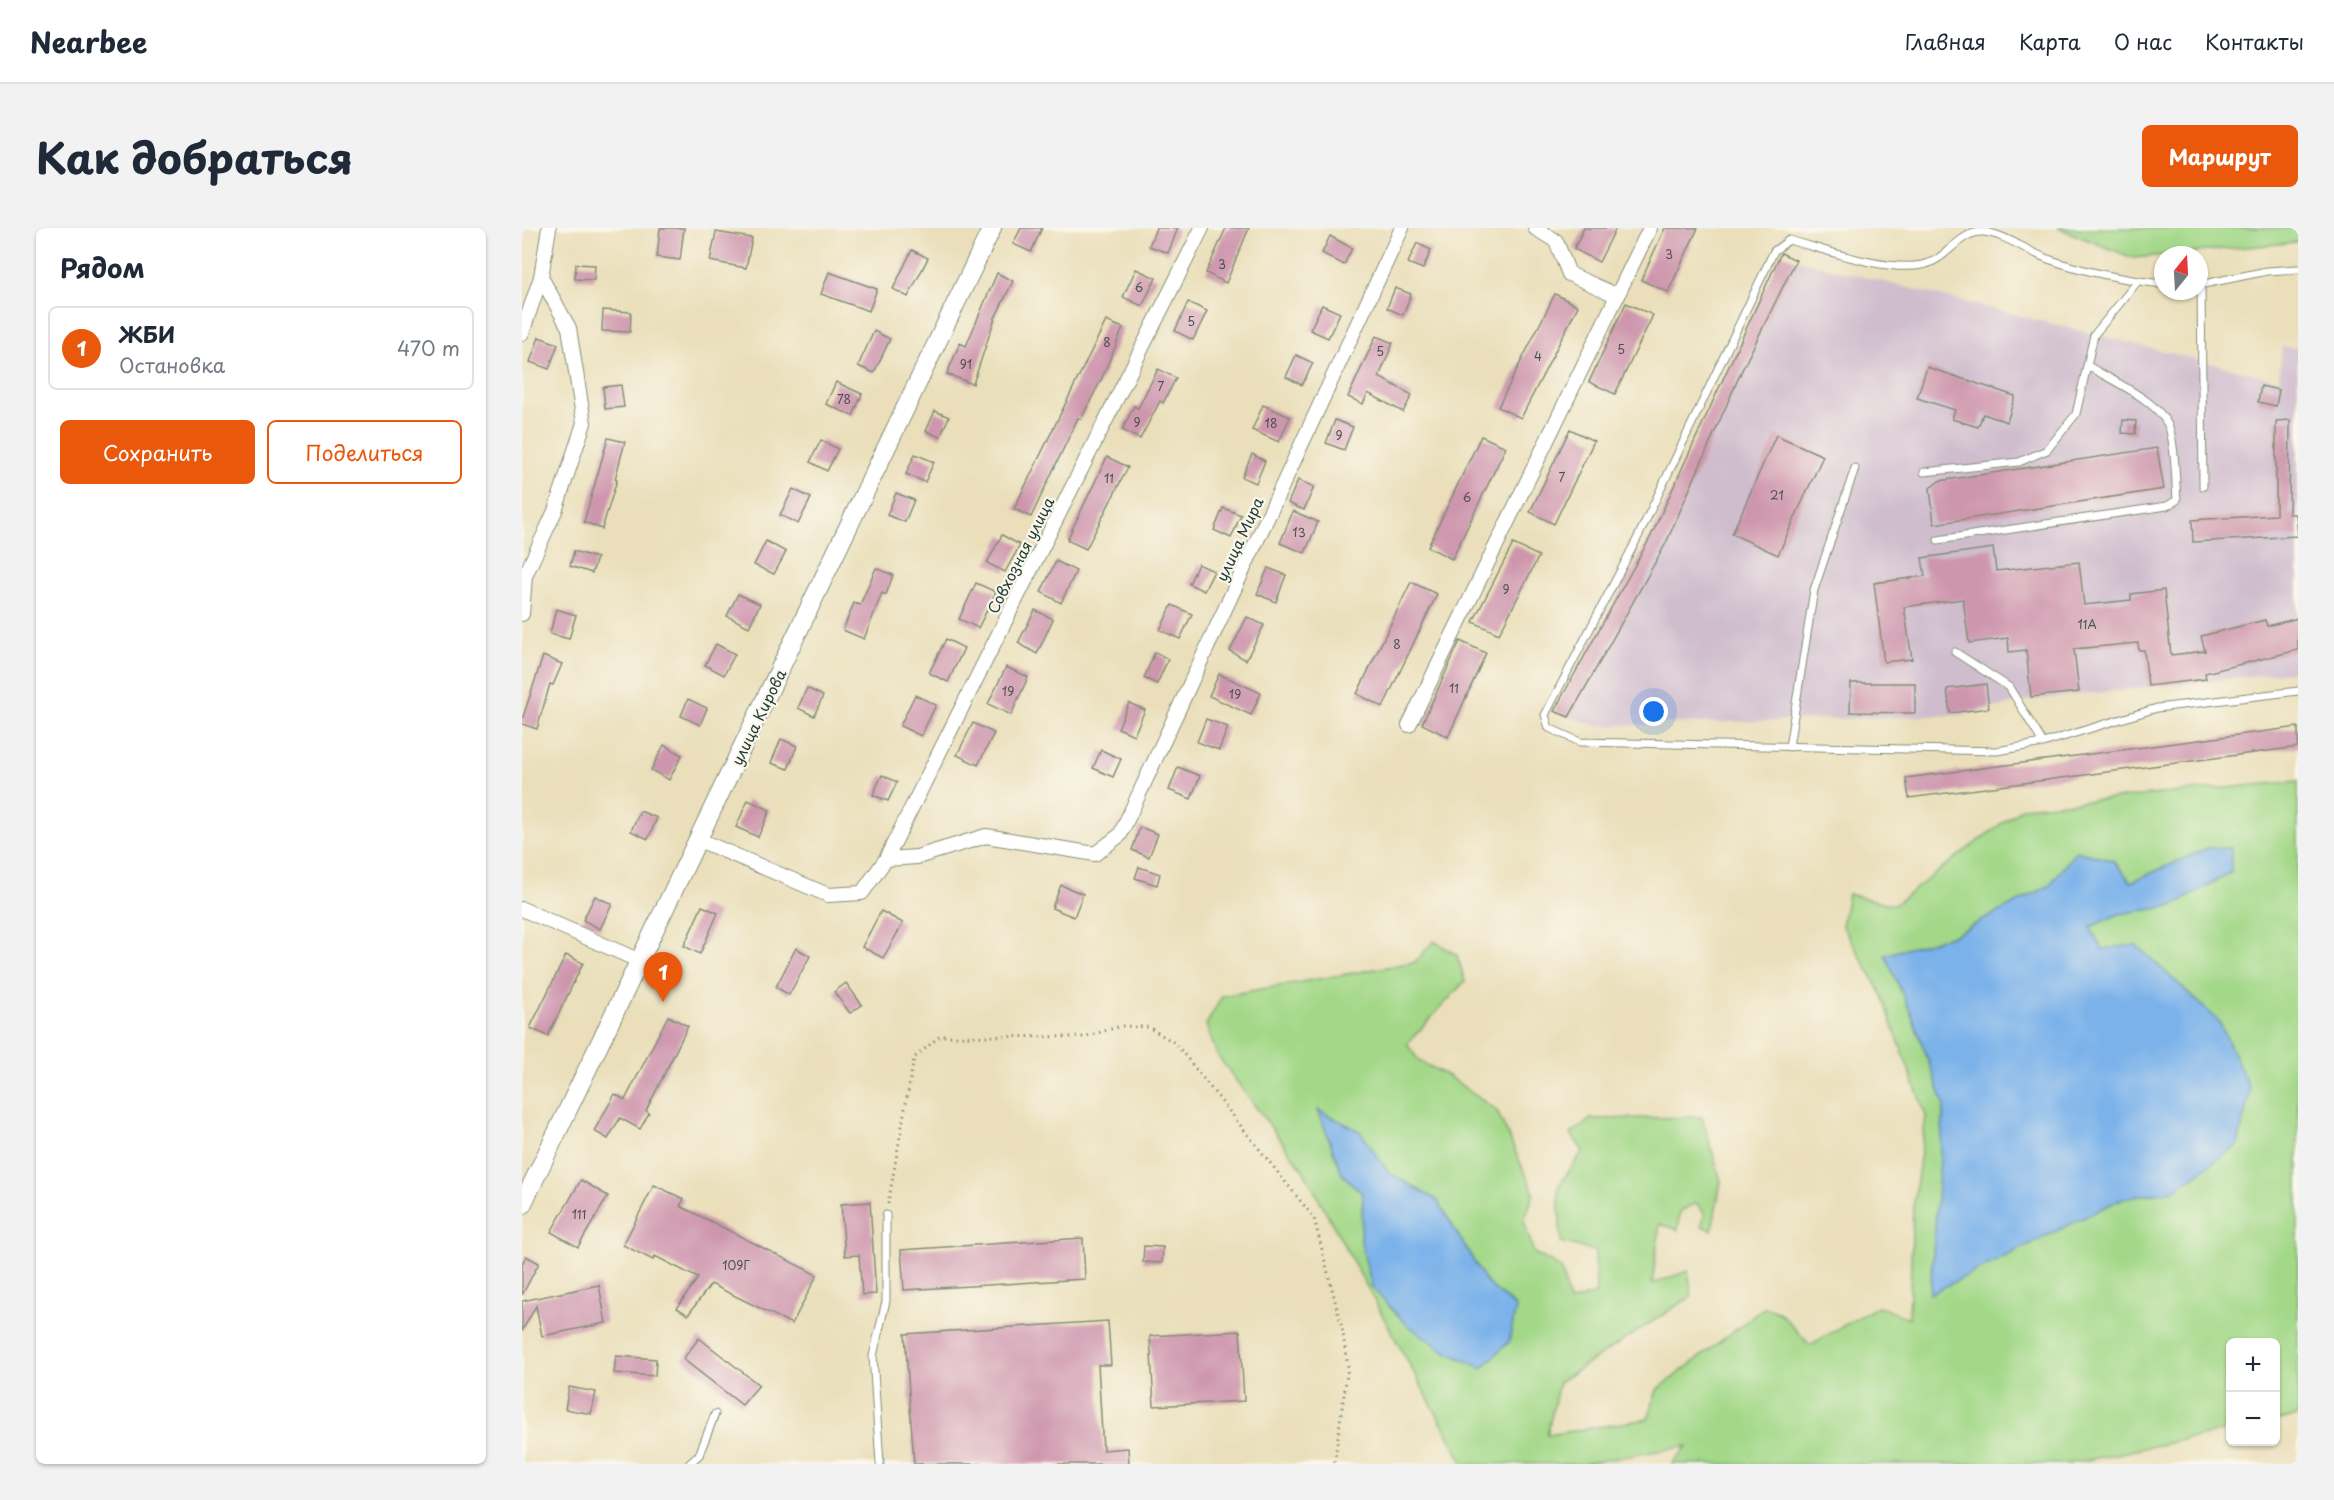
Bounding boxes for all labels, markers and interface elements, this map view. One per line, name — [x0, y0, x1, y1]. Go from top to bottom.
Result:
text: Nearbee — [30, 20, 147, 63]
text: Главная — [1905, 25, 1986, 57]
text: Карта — [2019, 25, 2081, 57]
text: О нас — [2114, 25, 2172, 57]
text: Контакты — [2205, 25, 2304, 57]
text: Как добраться — [36, 125, 353, 188]
button: Маршрут — [2142, 125, 2298, 187]
house number: 3 — [1665, 245, 1673, 263]
north arrow — [2154, 246, 2208, 300]
text: Рядом — [60, 248, 145, 287]
house number: 3 — [1218, 255, 1226, 273]
house number: 6 — [1135, 278, 1143, 296]
house number: 5 — [1187, 312, 1195, 330]
text: ЖБИ — [119, 317, 175, 350]
text: 1 — [77, 333, 86, 363]
text: 470 m — [397, 333, 460, 363]
house number: 8 — [1103, 333, 1111, 351]
house number: 5 — [1617, 340, 1625, 358]
house number: 5 — [1376, 342, 1384, 360]
house number: 4 — [1534, 347, 1542, 365]
text: Остановка — [119, 350, 225, 380]
house number: 91 — [960, 355, 972, 373]
house number: 7 — [1158, 377, 1165, 395]
house number: 78 — [837, 390, 851, 408]
house number: 9 — [1133, 413, 1141, 431]
house number: 18 — [1265, 414, 1277, 432]
button: Сохранить — [60, 420, 255, 484]
button: Поделиться — [267, 420, 462, 484]
house number: 9 — [1335, 426, 1343, 444]
house number: 7 — [1559, 468, 1566, 486]
house number: 11 — [1104, 469, 1114, 487]
house number: 21 — [1770, 486, 1784, 504]
house number: 6 — [1463, 488, 1471, 506]
street label: Совхозная улица — [981, 492, 1060, 617]
street label: улица Мира — [1209, 493, 1269, 585]
house number: 13 — [1292, 523, 1306, 541]
house number: 9 — [1502, 580, 1510, 598]
house number: 11А — [2077, 615, 2097, 633]
house number: 8 — [1393, 635, 1401, 653]
street label: улица Кирова — [725, 664, 792, 769]
house number: 11 — [1449, 679, 1459, 697]
house number: 19 — [1002, 682, 1014, 700]
house number: 19 — [1229, 685, 1241, 703]
your location — [1639, 697, 1668, 726]
pin: 1 — [644, 952, 682, 1002]
house number: 111 — [572, 1205, 586, 1223]
house number: 109Г — [722, 1256, 750, 1274]
map controls — [2226, 1338, 2280, 1446]
button: + — [2226, 1338, 2280, 1392]
button: − — [2226, 1392, 2280, 1446]

